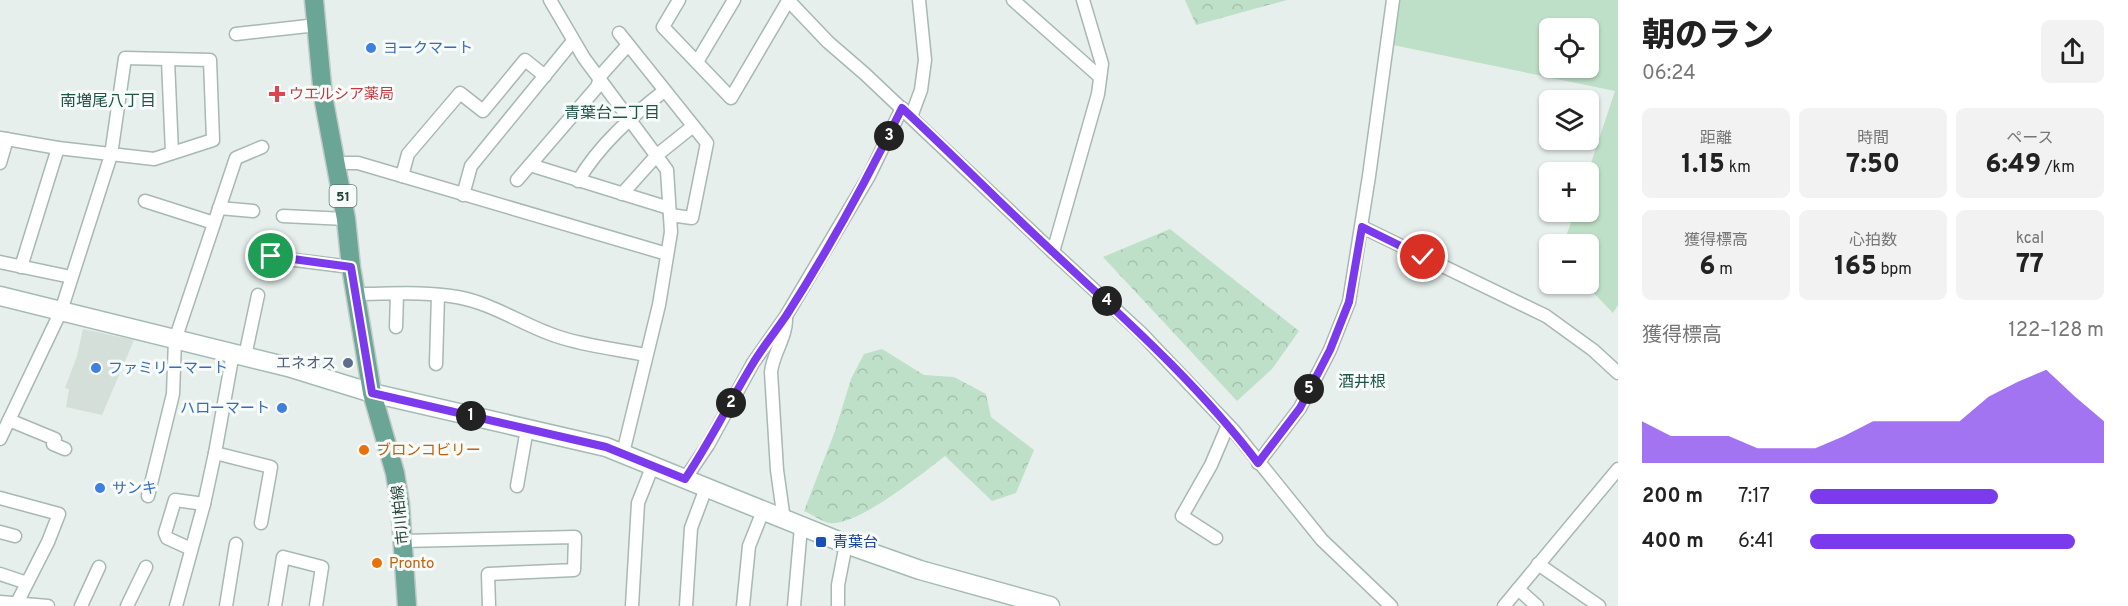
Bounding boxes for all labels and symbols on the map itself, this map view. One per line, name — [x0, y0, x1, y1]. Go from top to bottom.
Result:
place label: ヨークマート — [383, 40, 473, 59]
marker: ヨークマート — [364, 41, 378, 55]
place label: ウエルシア薬局 — [289, 86, 394, 105]
marker: ウエルシア薬局 — [270, 87, 284, 101]
district label: 南増尾八丁目 — [60, 92, 156, 112]
district label: 青葉台二丁目 — [564, 104, 660, 124]
pin: 3 — [874, 121, 904, 151]
road number: 51 — [330, 185, 356, 207]
pin — [245, 230, 296, 281]
pin — [1397, 231, 1448, 282]
pin: 4 — [1092, 286, 1122, 316]
place label: エネオス — [276, 355, 336, 374]
marker: エネオス — [341, 356, 355, 370]
place label: ファミリーマート — [108, 360, 228, 379]
marker: ファミリーマート — [89, 361, 103, 375]
district label: 酒井根 — [1338, 373, 1386, 393]
pin: 5 — [1294, 374, 1324, 404]
pin: 2 — [716, 388, 746, 418]
place label: ハローマート — [180, 400, 270, 419]
marker: ハローマート — [275, 401, 289, 415]
pin: 1 — [456, 401, 486, 431]
place label: ブロンコビリー — [376, 442, 481, 461]
marker: ブロンコビリー — [357, 443, 371, 457]
place label: サンキ — [112, 480, 157, 499]
marker: サンキ — [93, 481, 107, 495]
street label: 市川柏線 — [389, 484, 414, 546]
place label: 青葉台 — [833, 534, 878, 553]
marker: 青葉台 — [814, 535, 828, 549]
place label: Pronto — [389, 555, 434, 574]
marker: Pronto — [370, 556, 384, 570]

